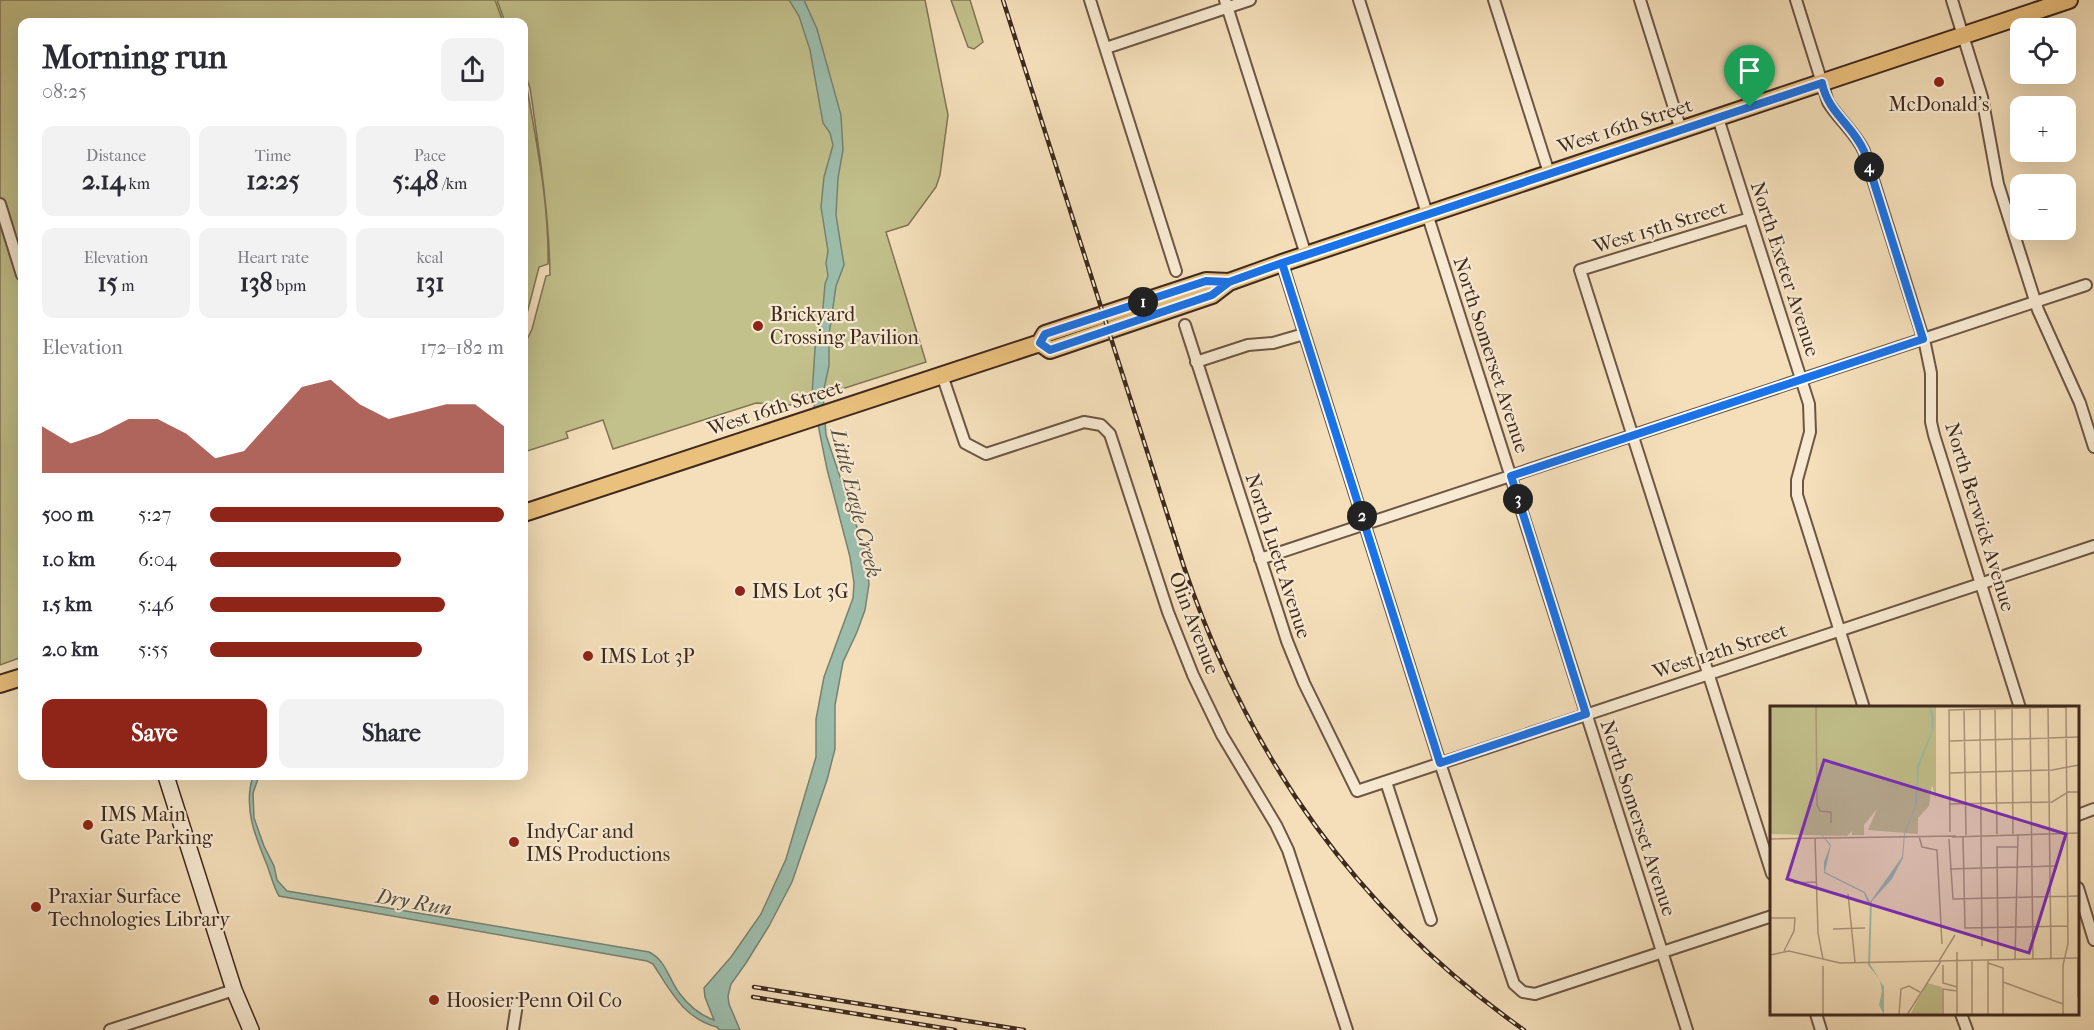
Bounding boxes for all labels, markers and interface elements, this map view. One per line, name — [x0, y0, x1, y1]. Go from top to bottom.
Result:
map controls — [2010, 18, 2076, 240]
button: locate — [2010, 18, 2076, 84]
text: Morning run — [42, 38, 227, 77]
button: share — [441, 38, 504, 101]
pin — [1724, 45, 1775, 107]
icon: arrive — [1733, 54, 1766, 87]
marker: McDonald's — [1932, 75, 1946, 89]
text: 08:25 — [42, 80, 87, 103]
street label: West 16th Street — [1554, 93, 1695, 159]
place label: McDonald's — [1889, 93, 1989, 116]
button: + — [2010, 96, 2076, 162]
text: Distance — [86, 146, 146, 165]
text: Time — [255, 146, 291, 165]
text: Pace — [414, 146, 446, 165]
pin: 4 — [1854, 152, 1884, 182]
text: 4 — [1864, 157, 1874, 176]
text: 2.14 — [82, 165, 125, 196]
text: 12:25 — [246, 165, 300, 196]
text: 5:48 — [393, 165, 439, 196]
text: km — [125, 174, 150, 193]
text: /km — [439, 174, 467, 193]
button: − — [2010, 174, 2076, 240]
street label: North Exeter Avenue — [1746, 179, 1824, 359]
street label: West 15th Street — [1590, 196, 1729, 258]
text: Elevation — [84, 248, 148, 267]
text: Heart rate — [237, 248, 309, 267]
text: kcal — [417, 248, 443, 267]
street label: North Somerset Avenue — [1448, 254, 1534, 456]
text: 15 — [97, 267, 118, 298]
text: 138 — [240, 267, 273, 298]
text: 131 — [415, 267, 445, 298]
text: m — [118, 276, 135, 295]
text: bpm — [273, 276, 306, 295]
pin: 1 — [1128, 287, 1158, 317]
text: 1 — [1140, 292, 1146, 311]
place label: Brickyard Crossing Pavilion — [770, 303, 919, 349]
marker: Brickyard Crossing Pavilion — [751, 319, 765, 333]
text: Elevation — [42, 336, 123, 359]
text: 172–182 m — [420, 336, 504, 359]
street label: West 16th Street — [704, 375, 845, 441]
street label: North Berwick Avenue — [1940, 420, 2020, 614]
water label: Little Eagle Creek — [825, 424, 886, 580]
street label: North Luett Avenue — [1240, 470, 1316, 642]
pin: 3 — [1503, 484, 1533, 514]
text: 3 — [1515, 489, 1521, 508]
pin: 2 — [1347, 501, 1377, 531]
text: 500 m — [42, 503, 94, 526]
text: 5:27 — [138, 503, 171, 526]
text: 2 — [1358, 506, 1366, 525]
text: 1.0 km — [42, 548, 95, 571]
text: 6:04 — [138, 548, 176, 571]
street label: Olin Avenue — [1164, 569, 1224, 678]
place label: IMS Lot 3G — [752, 580, 849, 603]
marker: IMS Lot 3G — [733, 584, 747, 598]
text: 1.5 km — [42, 593, 92, 616]
text: 5:46 — [138, 593, 174, 616]
street label: West 12th Street — [1649, 618, 1790, 684]
text: 2.0 km — [42, 638, 98, 661]
text: 5:55 — [138, 638, 169, 661]
place label: IMS Lot 3P — [600, 645, 695, 668]
marker: IMS Lot 3P — [581, 649, 595, 663]
button: Save — [42, 699, 267, 768]
button: Share — [279, 699, 504, 768]
inset map — [1770, 706, 2079, 1015]
street label: North Somerset Avenue — [1595, 717, 1681, 919]
place label: IMS Main Gate Parking — [100, 803, 213, 849]
marker: IMS Main Gate Parking — [81, 818, 95, 832]
place label: IndyCar and IMS Productions — [526, 820, 670, 866]
marker: IndyCar and IMS Productions — [507, 835, 521, 849]
water label: Dry Run — [372, 883, 454, 920]
place label: Praxiar Surface Technologies Library — [48, 885, 231, 931]
marker: Praxiar Surface Technologies Library — [29, 900, 43, 914]
place label: Hoosier Penn Oil Co — [446, 989, 622, 1012]
marker: Hoosier Penn Oil Co — [427, 993, 441, 1007]

